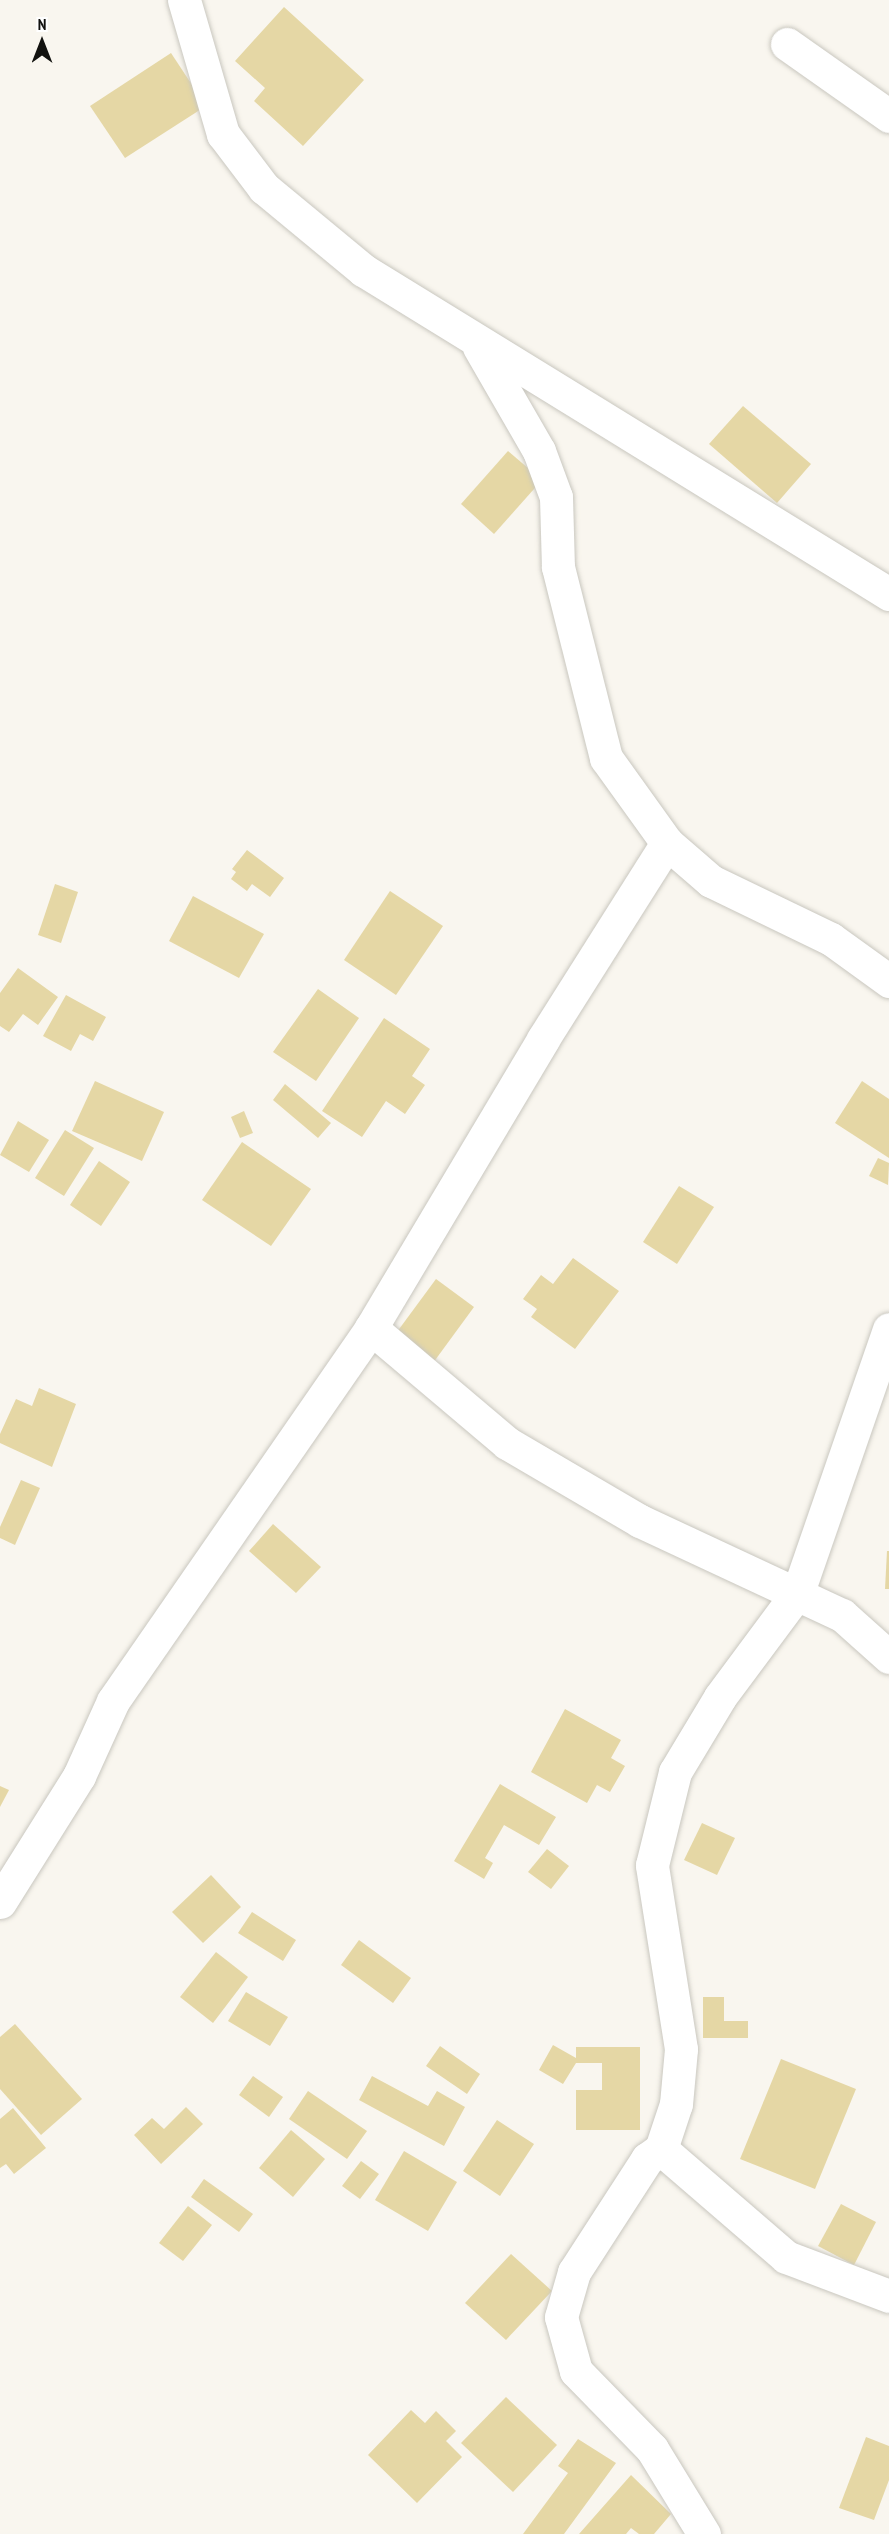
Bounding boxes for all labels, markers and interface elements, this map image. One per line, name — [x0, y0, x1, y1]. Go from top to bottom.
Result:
north arrow — [12, 12, 72, 72]
text: N — [38, 14, 46, 34]

